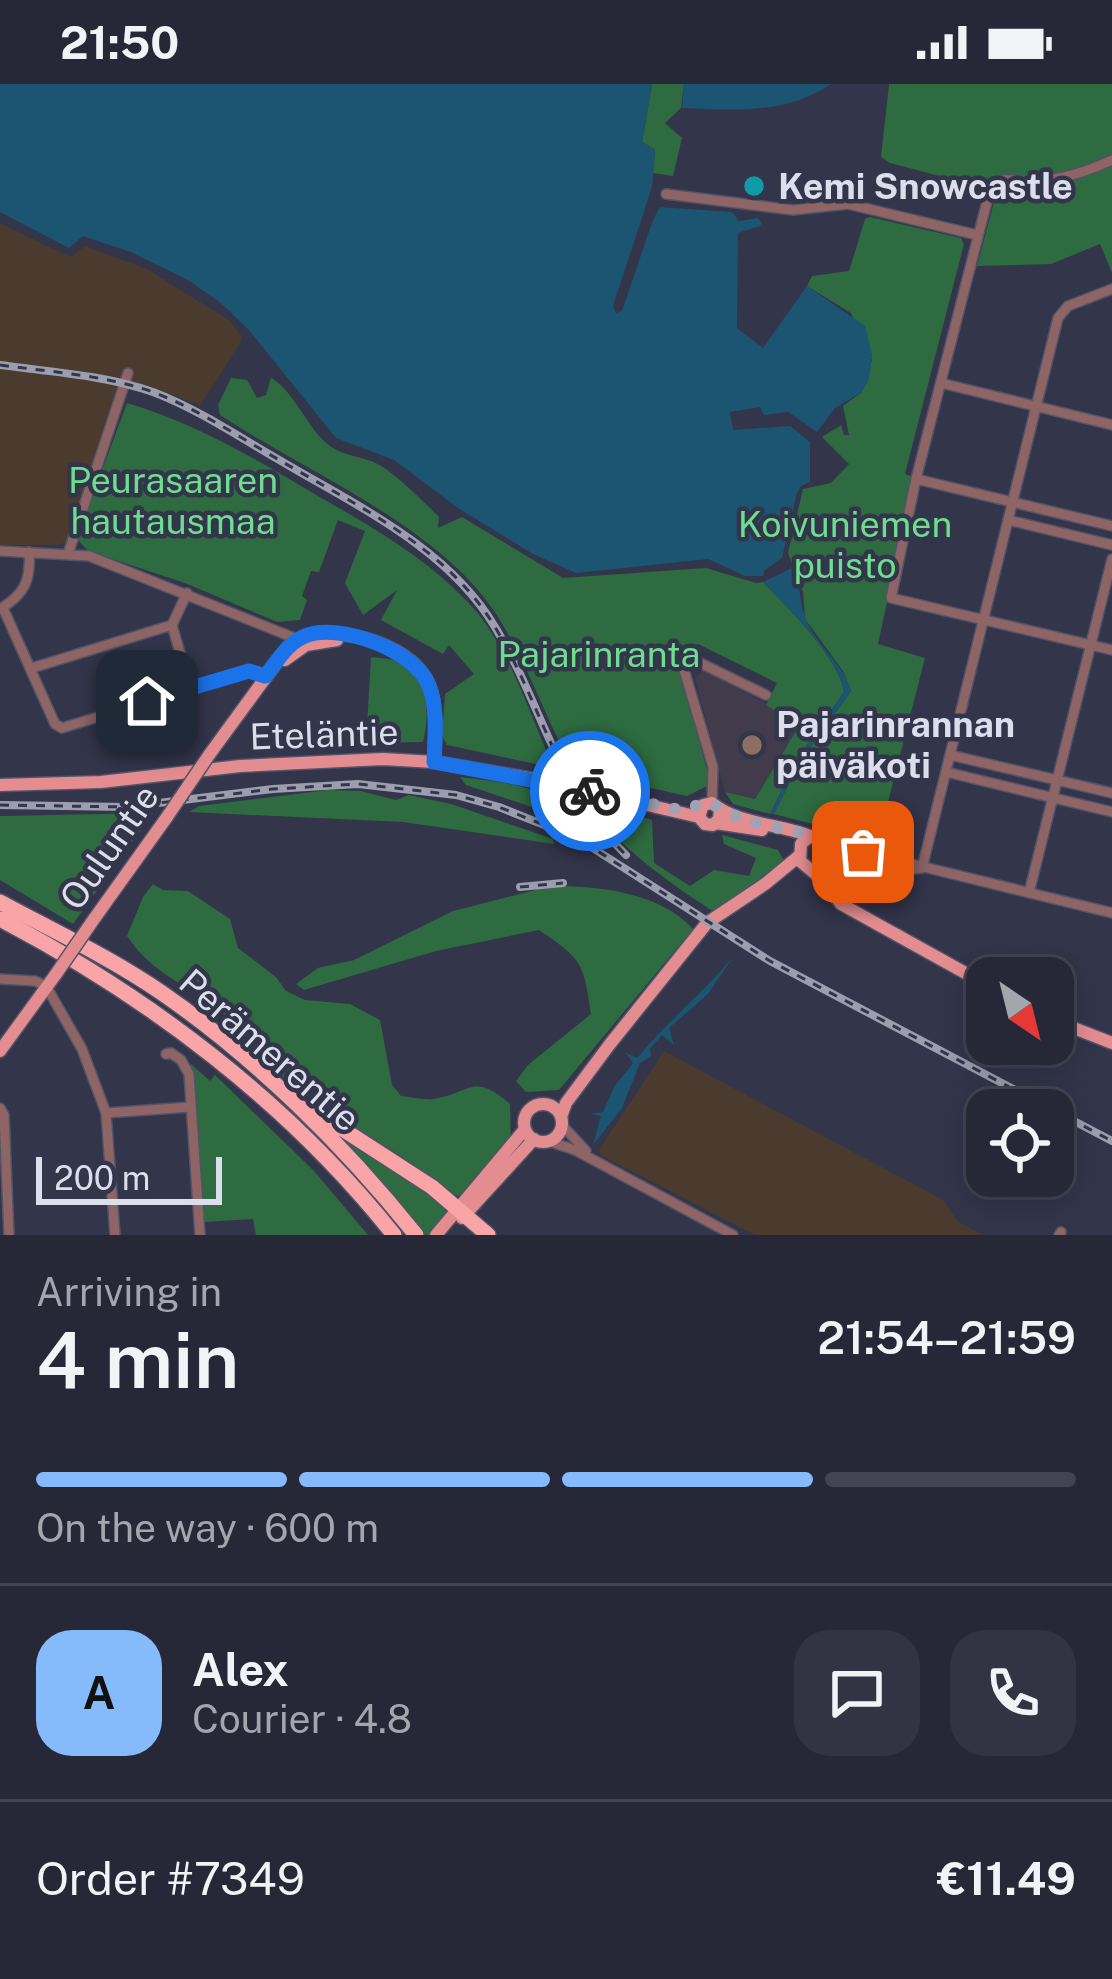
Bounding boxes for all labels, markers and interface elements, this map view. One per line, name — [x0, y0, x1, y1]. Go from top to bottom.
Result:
text: 21:50 — [60, 16, 179, 69]
place label: Kemi Snowcastle — [778, 165, 1073, 207]
marker: Kemi Snowcastle — [741, 173, 767, 199]
park label: Peurasaaren hautausmaa — [68, 459, 278, 542]
park label: Koivuniemen puisto — [738, 503, 952, 586]
park label: Pajarinranta — [498, 633, 700, 675]
pin — [96, 650, 198, 752]
icon: home — [114, 668, 180, 734]
place label: Pajarinrannan päiväkoti — [776, 703, 1015, 786]
street label: Eteläntie — [249, 710, 399, 758]
courier — [530, 731, 650, 851]
marker: Pajarinrannan päiväkoti — [739, 732, 765, 758]
icon: bike — [557, 758, 623, 824]
street label: Ouluntie — [51, 777, 167, 917]
pin — [812, 801, 914, 903]
icon: bag — [830, 819, 896, 885]
north arrow — [966, 957, 1074, 1065]
map controls — [966, 957, 1074, 1197]
street label: Perämerentie — [171, 960, 369, 1140]
button: locate — [966, 1089, 1074, 1197]
scale bar — [36, 1151, 222, 1204]
text: 200 m — [54, 1159, 150, 1197]
text: Arriving in — [36, 1269, 222, 1315]
text: 21:54–21:59 — [817, 1311, 1076, 1364]
text: 4 min — [36, 1314, 239, 1406]
text: On the way · 600 m — [36, 1505, 379, 1551]
button: chat — [794, 1630, 920, 1756]
button: phone — [950, 1630, 1076, 1756]
text: Alex — [192, 1643, 289, 1696]
text: A — [83, 1666, 115, 1719]
text: Courier · 4.8 — [192, 1696, 412, 1742]
text: Order #7349 — [36, 1852, 305, 1905]
text: €11.49 — [937, 1852, 1076, 1905]

